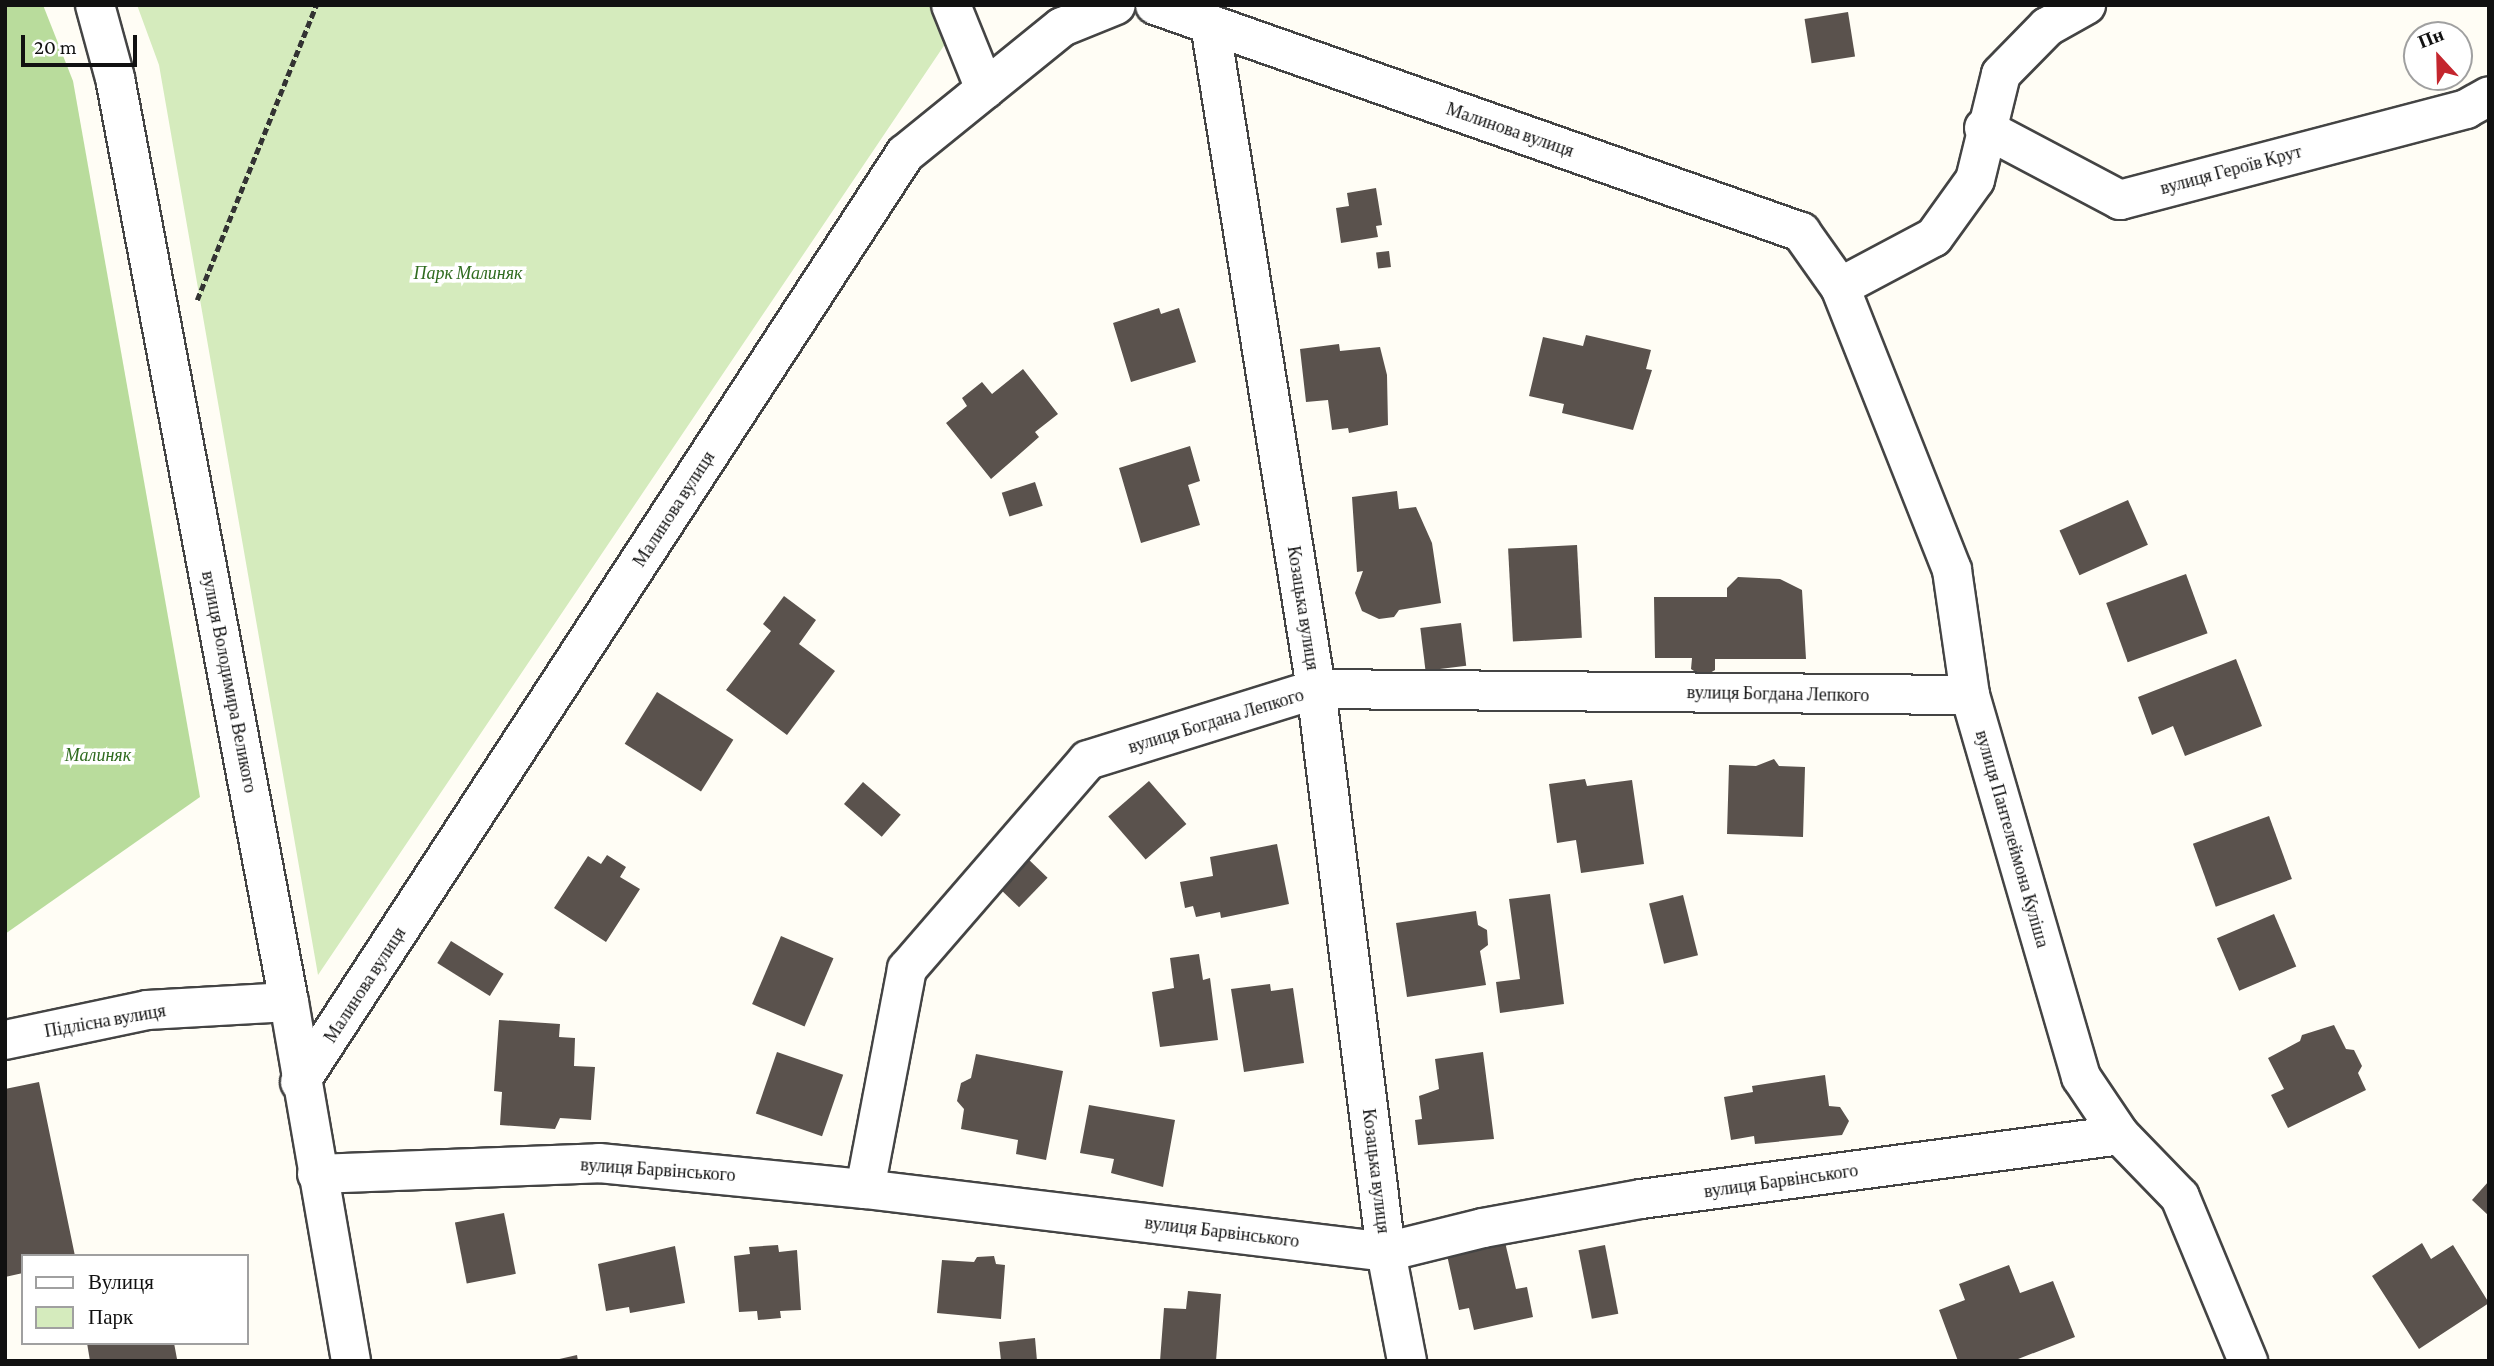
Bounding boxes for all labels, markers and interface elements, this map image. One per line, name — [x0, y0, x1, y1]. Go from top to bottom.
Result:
scale bar — [24, 21, 140, 65]
north arrow — [2403, 21, 2473, 91]
text: Пн — [2415, 23, 2447, 52]
text: 20 m — [34, 35, 77, 59]
street label: Малинова вулиця — [1443, 98, 1577, 162]
street label: вулиця Героїв Крут — [2158, 141, 2304, 199]
park label: Парк Малиняк — [413, 262, 523, 284]
street label: Малинова вулиця — [629, 447, 719, 571]
street label: Козацька вулиця — [1283, 544, 1323, 672]
street label: вулиця Володимира Великого — [197, 569, 261, 795]
street label: вулиця Богдана Лепкого — [1687, 682, 1869, 706]
street label: вулиця Богдана Лепкого — [1126, 684, 1306, 758]
street label: вулиця Пантелеймона Куліша — [1971, 728, 2053, 950]
park label: Малиняк — [65, 744, 131, 766]
street label: Малинова вулиця — [320, 923, 410, 1047]
street label: Підлісна вулиця — [43, 1000, 167, 1042]
street label: Козацька вулиця — [1358, 1107, 1394, 1235]
street label: вулиця Барвінського — [580, 1154, 736, 1186]
street label: вулиця Барвінського — [1703, 1159, 1859, 1203]
street label: вулиця Барвінського — [1144, 1212, 1300, 1252]
legend — [21, 1254, 248, 1345]
text: Вулиця — [88, 1270, 154, 1294]
text: Парк — [88, 1305, 133, 1329]

